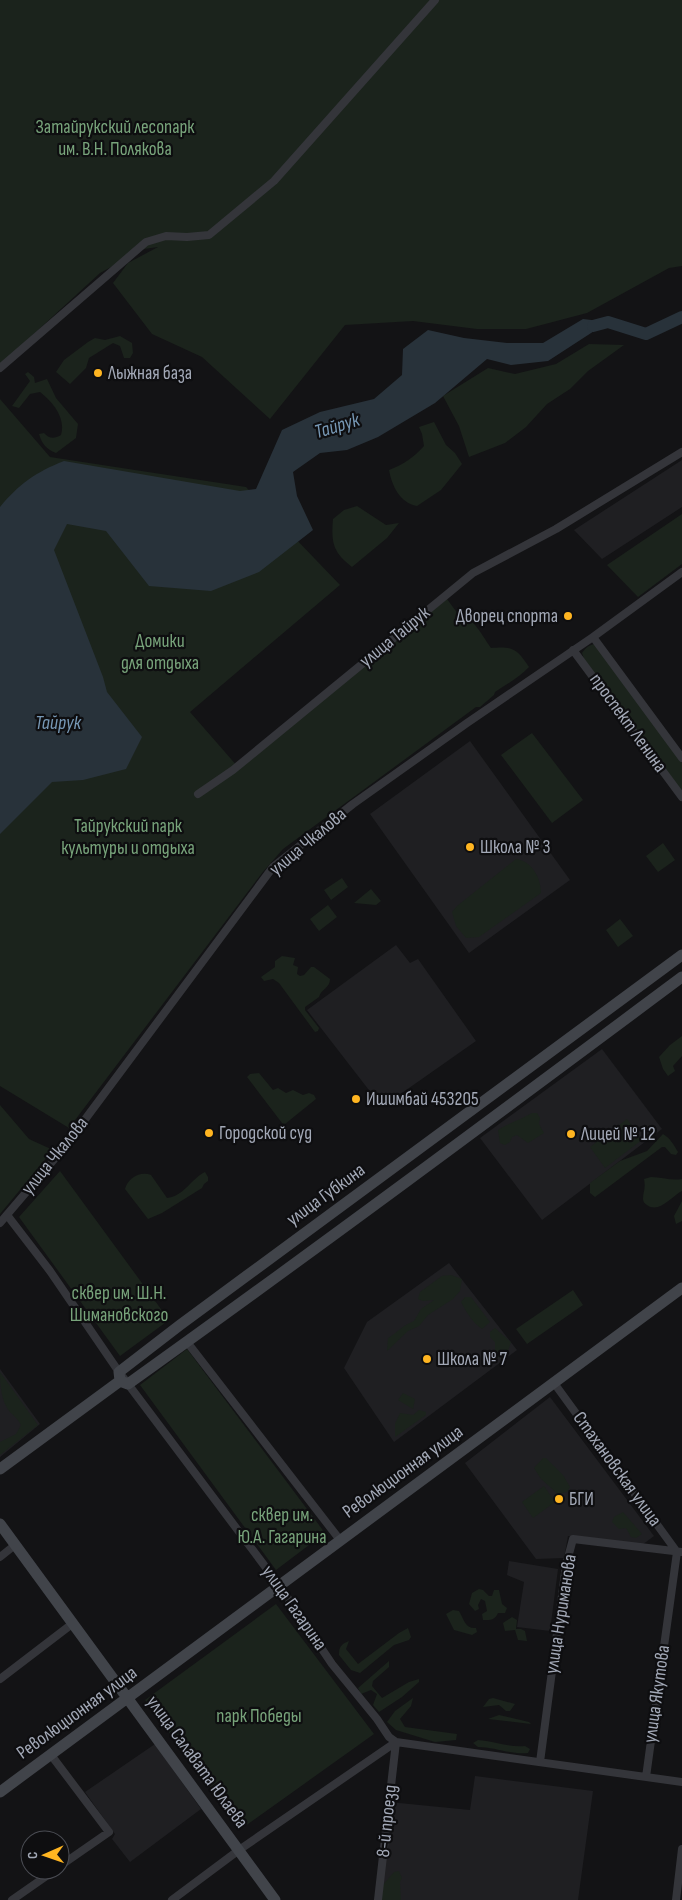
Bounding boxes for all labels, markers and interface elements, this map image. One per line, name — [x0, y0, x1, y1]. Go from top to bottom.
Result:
park label: Затайрукский лесопарк им. В.Н. Полякова — [35, 116, 195, 161]
place label: Лыжная база — [107, 362, 192, 385]
marker: Лыжная база — [92, 367, 104, 379]
water label: Тайрук — [312, 407, 364, 444]
street label: улица Тайрук — [355, 601, 436, 672]
place label: Дворец спорта — [456, 605, 558, 628]
marker: Дворец спорта — [562, 610, 574, 622]
park label: Домики для отдыха — [121, 630, 199, 675]
street label: проспект Ленина — [584, 669, 672, 777]
water label: Тайрук — [35, 711, 83, 735]
street label: улица Чкалова — [265, 803, 351, 881]
park label: Тайрукский парк культуры и отдыха — [61, 815, 195, 860]
place label: Школа № 3 — [480, 836, 550, 859]
marker: Школа № 3 — [464, 841, 476, 853]
place label: Ишимбай 453205 — [366, 1088, 479, 1111]
marker: Ишимбай 453205 — [350, 1093, 362, 1105]
street label: улица Чкалова — [17, 1112, 93, 1200]
place label: Городской суд — [219, 1122, 312, 1145]
place label: Лицей № 12 — [580, 1123, 656, 1146]
marker: Городской суд — [203, 1127, 215, 1139]
marker: Лицей № 12 — [565, 1128, 577, 1140]
street label: улица Губкина — [282, 1159, 370, 1231]
park label: сквер им. Ш.Н. Шимановского — [70, 1282, 168, 1327]
place label: Школа № 7 — [437, 1348, 507, 1371]
marker: Школа № 7 — [421, 1353, 433, 1365]
street label: Стахановская улица — [568, 1407, 666, 1531]
street label: Революционная улица — [338, 1421, 468, 1523]
place label: БГИ — [569, 1488, 594, 1511]
marker: БГИ — [553, 1493, 565, 1505]
park label: сквер им. Ю.А. Гагарина — [237, 1504, 327, 1549]
street label: улица Нуриманова — [540, 1553, 582, 1675]
street label: улица Гагарина — [256, 1561, 332, 1655]
street label: улица Якутова — [639, 1644, 675, 1744]
street label: Революционная улица — [12, 1662, 142, 1764]
street label: улица Салавата Юлаева — [141, 1691, 253, 1833]
park label: парк Победы — [216, 1705, 302, 1728]
street label: 8-й проезд — [372, 1784, 402, 1858]
north arrow — [20, 1830, 70, 1880]
text: С — [24, 1852, 41, 1859]

